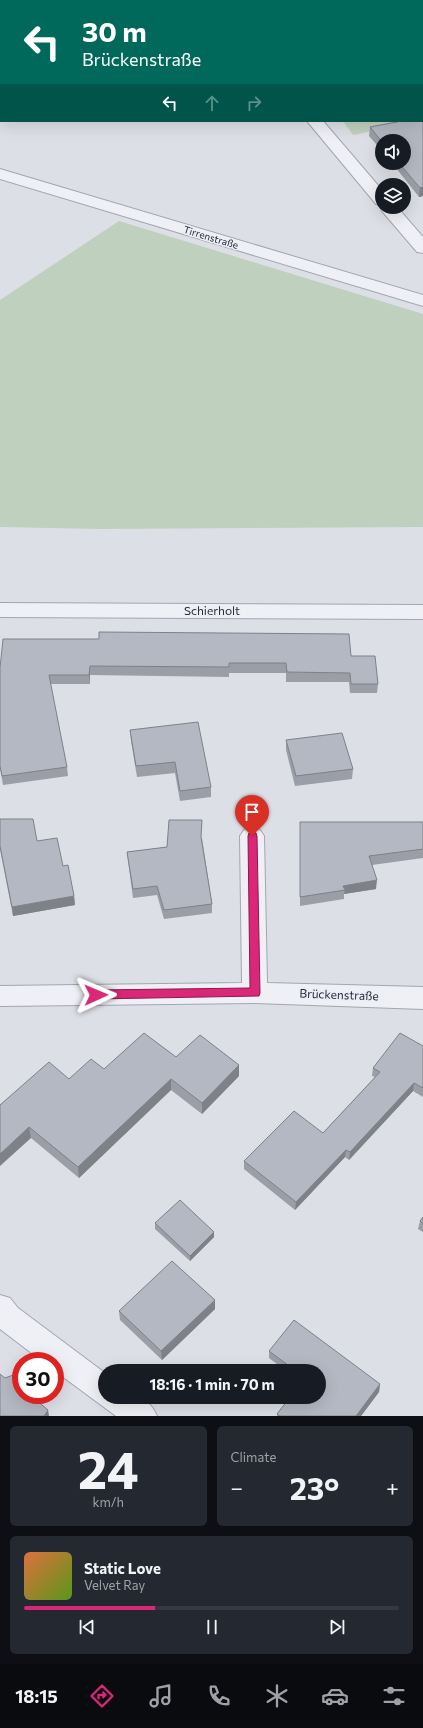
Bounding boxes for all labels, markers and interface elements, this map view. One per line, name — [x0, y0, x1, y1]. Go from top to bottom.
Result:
text: 30 m — [82, 14, 147, 48]
icon: left — [16, 16, 68, 68]
text: Brückenstraße — [82, 48, 201, 70]
icon: left — [159, 92, 181, 114]
icon: ahead — [201, 92, 223, 114]
icon: right — [243, 92, 265, 114]
map controls — [375, 134, 411, 214]
button: sound — [375, 134, 411, 170]
button: layers — [375, 178, 411, 214]
street label: Tirrenstraße — [182, 223, 240, 251]
street label: Schierholt — [184, 603, 240, 617]
pin — [235, 795, 269, 836]
icon: arrive — [241, 801, 263, 823]
position arrow — [75, 974, 117, 1016]
street label: Brückenstraße — [299, 986, 379, 1002]
speed limit sign: 30 — [12, 1352, 64, 1404]
text: 18:16 · 1 min · 70 m — [149, 1375, 275, 1393]
text: 24 — [78, 1436, 139, 1500]
text: Climate — [231, 1449, 276, 1465]
text: 23° — [290, 1469, 339, 1506]
text: − — [231, 1474, 243, 1501]
text: + — [386, 1474, 399, 1501]
text: km/h — [92, 1494, 124, 1510]
text: Static Love — [84, 1559, 161, 1577]
text: Velvet Ray — [84, 1577, 145, 1593]
icon: previous — [76, 1616, 98, 1638]
icon: pause — [201, 1616, 223, 1638]
icon: next — [326, 1616, 348, 1638]
icon: directions — [88, 1682, 116, 1710]
icon: music — [147, 1682, 175, 1710]
icon: phone — [205, 1682, 233, 1710]
icon: climate — [263, 1682, 291, 1710]
icon: car — [321, 1682, 349, 1710]
icon: filters — [380, 1682, 408, 1710]
text: 18:15 — [15, 1685, 58, 1707]

